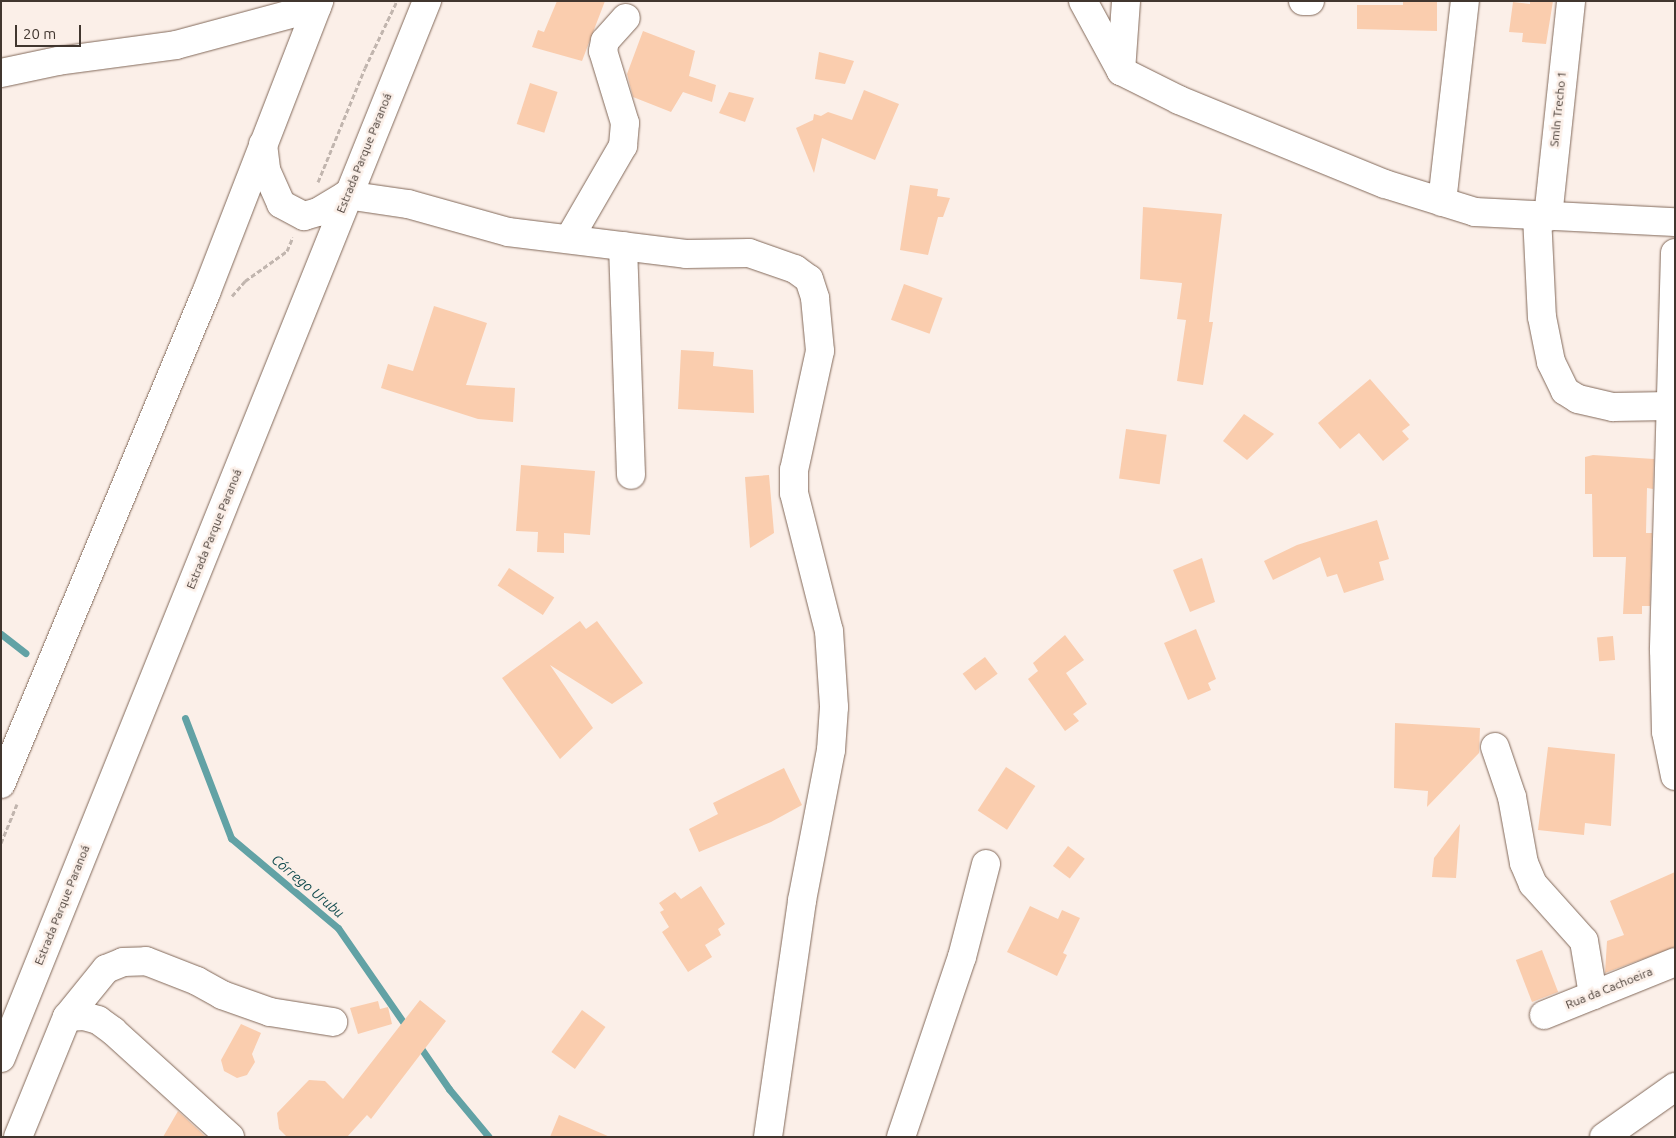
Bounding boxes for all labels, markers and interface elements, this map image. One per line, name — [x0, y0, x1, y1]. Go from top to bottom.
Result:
scale bar — [18, 15, 84, 47]
text: 20 m — [23, 25, 56, 42]
street label: Smln Trecho 1 — [1547, 71, 1569, 147]
street label: Estrada Parque Paranoá — [333, 91, 395, 215]
street label: Estrada Parque Paranoá — [183, 467, 245, 591]
street label: Estrada Parque Paranoá — [31, 843, 93, 967]
water label: Córrego Urubu — [268, 851, 348, 921]
street label: Rua da Cachoeira — [1563, 964, 1655, 1012]

